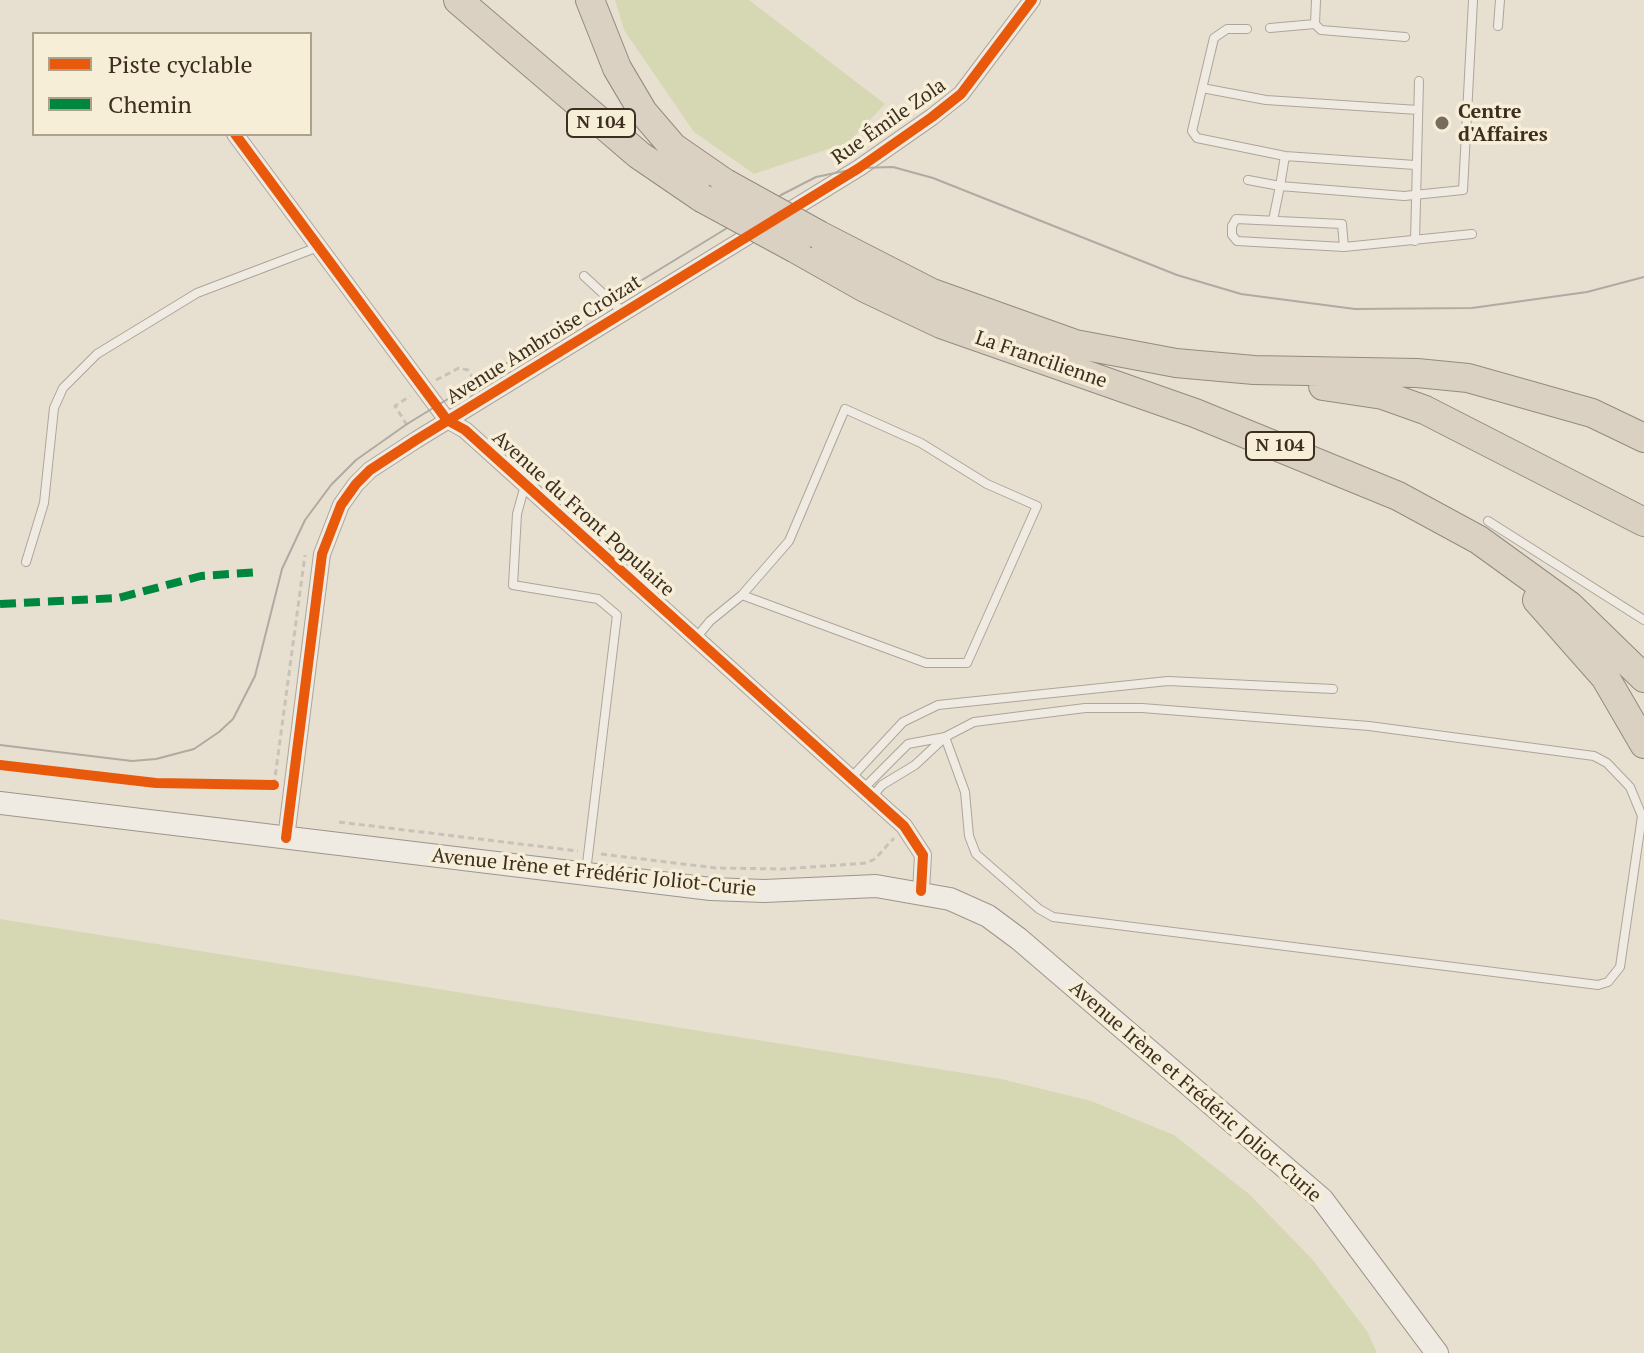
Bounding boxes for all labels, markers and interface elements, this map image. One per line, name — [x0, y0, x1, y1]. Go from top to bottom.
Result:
legend — [32, 32, 312, 136]
text: Piste cyclable — [108, 48, 253, 80]
street label: Rue Émile Zola — [827, 74, 951, 170]
text: Chemin — [108, 88, 192, 120]
place label: Centre d'Affaires — [1458, 100, 1548, 147]
road number: N 104 — [567, 109, 635, 137]
marker: Centre d'Affaires — [1433, 114, 1451, 132]
street label: Avenue Ambroise Croizat — [442, 270, 646, 410]
street label: La Francilienne — [972, 326, 1110, 394]
street label: Avenue du Front Populaire — [487, 426, 679, 602]
road number: N 104 — [1246, 432, 1314, 460]
street label: Avenue Irène et Frédéric Joliot-Curie — [431, 844, 757, 902]
street label: Avenue Irène et Frédéric Joliot-Curie — [1064, 976, 1326, 1208]

